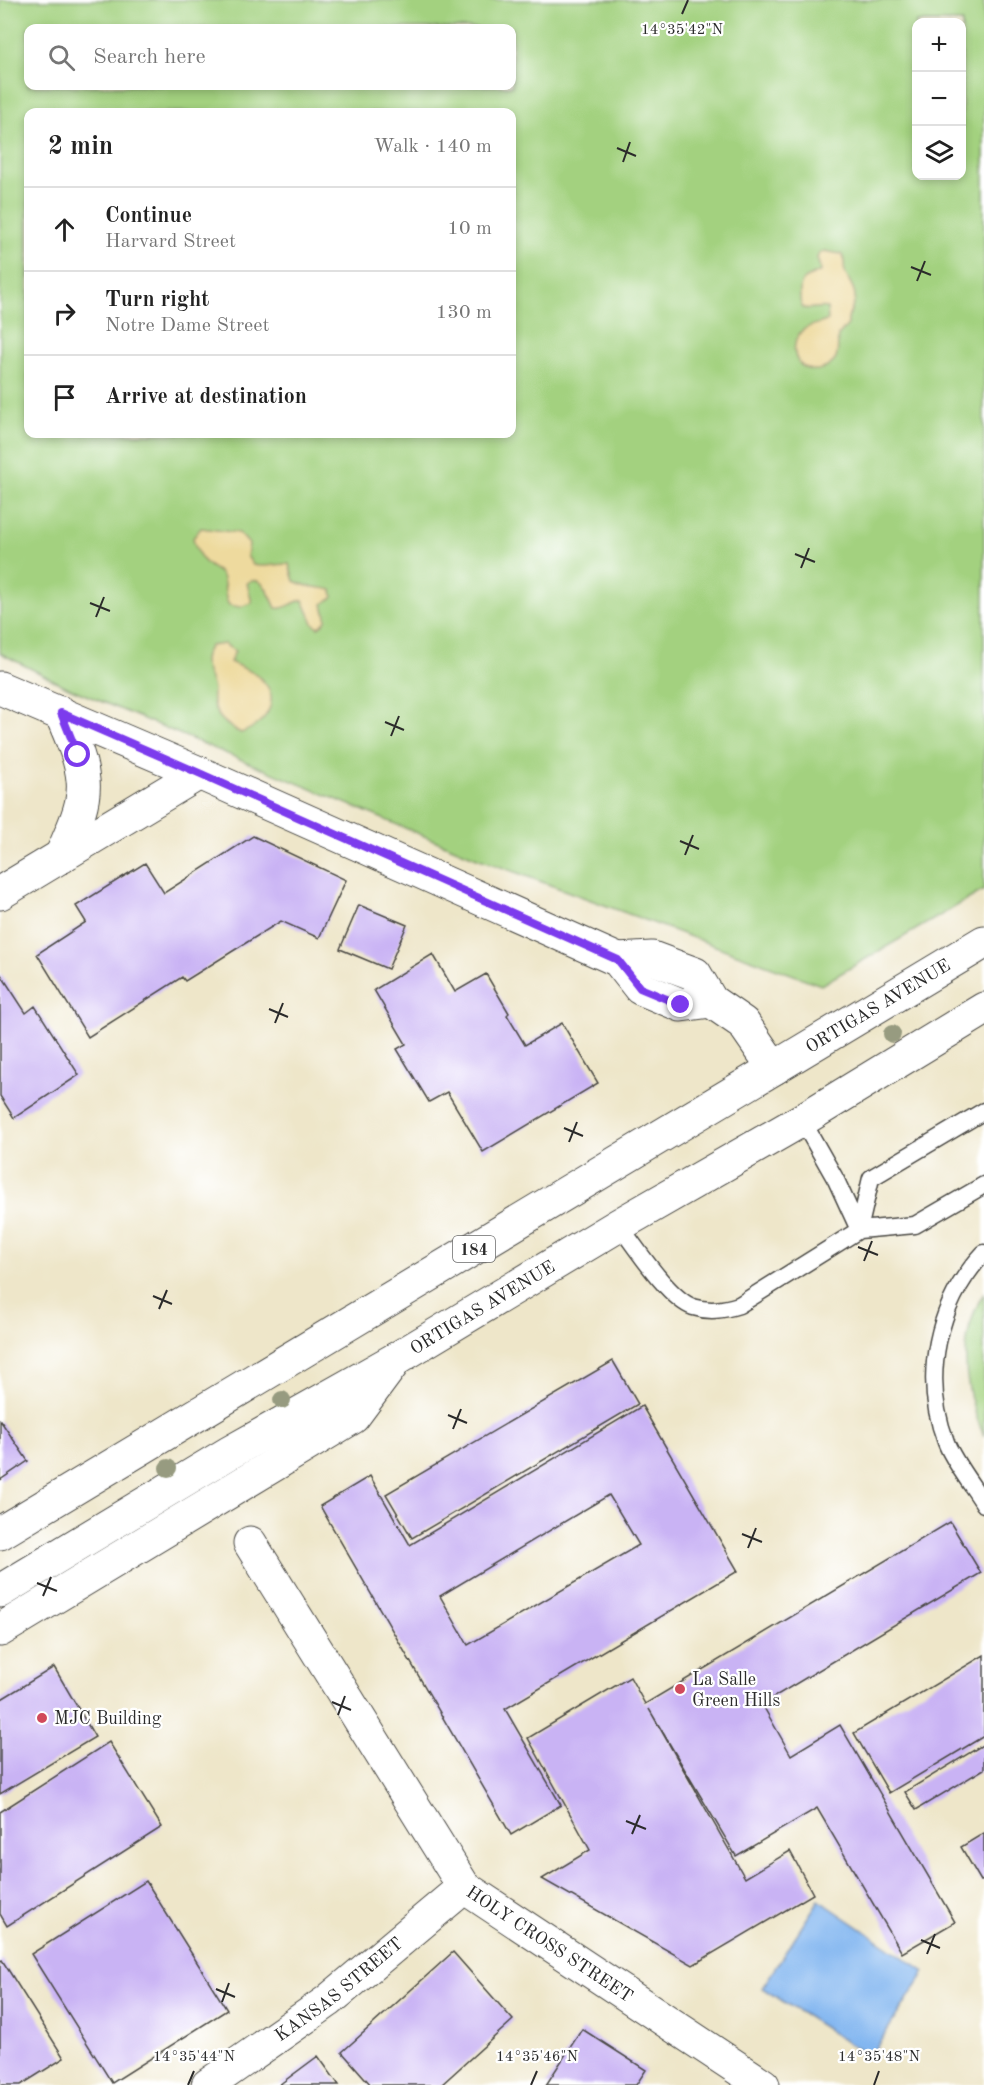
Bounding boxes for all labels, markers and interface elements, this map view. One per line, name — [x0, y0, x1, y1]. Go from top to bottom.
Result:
map controls — [912, 18, 966, 180]
button: + — [912, 18, 966, 72]
text: 14°35'42"N — [641, 23, 723, 38]
search box — [24, 24, 516, 90]
icon: search — [45, 41, 78, 74]
text: Search here — [93, 46, 206, 68]
button: − — [912, 72, 966, 126]
button: layers — [912, 126, 966, 180]
text: 2 min — [48, 134, 113, 160]
text: Walk · 140 m — [373, 137, 492, 157]
text: Continue — [105, 205, 192, 227]
icon: ahead — [48, 213, 81, 246]
text: 10 m — [447, 219, 492, 239]
text: Harvard Street — [105, 232, 236, 252]
text: Turn right — [105, 289, 209, 311]
icon: right — [48, 297, 81, 330]
text: 130 m — [436, 303, 492, 323]
text: Notre Dame Street — [105, 316, 269, 336]
icon: arrive — [48, 381, 81, 414]
text: Arrive at destination — [105, 386, 307, 408]
route start — [64, 741, 90, 767]
street label: ORTIGAS AVENUE — [803, 956, 954, 1057]
route end — [667, 991, 693, 1017]
road number: 184 — [453, 1236, 495, 1262]
street label: ORTIGAS AVENUE — [407, 1258, 558, 1358]
place label: La Salle Green Hills — [692, 1671, 780, 1710]
marker: La Salle Green Hills — [673, 1682, 687, 1696]
place label: MJC Building — [54, 1710, 162, 1728]
marker: MJC Building — [35, 1711, 49, 1725]
street label: HOLY CROSS STREET — [463, 1883, 636, 2006]
street label: KANSAS STREET — [272, 1935, 406, 2045]
text: 14°35'44"N — [153, 2050, 235, 2065]
text: 14°35'46"N — [496, 2050, 578, 2065]
text: 14°35'48"N — [838, 2050, 920, 2065]

